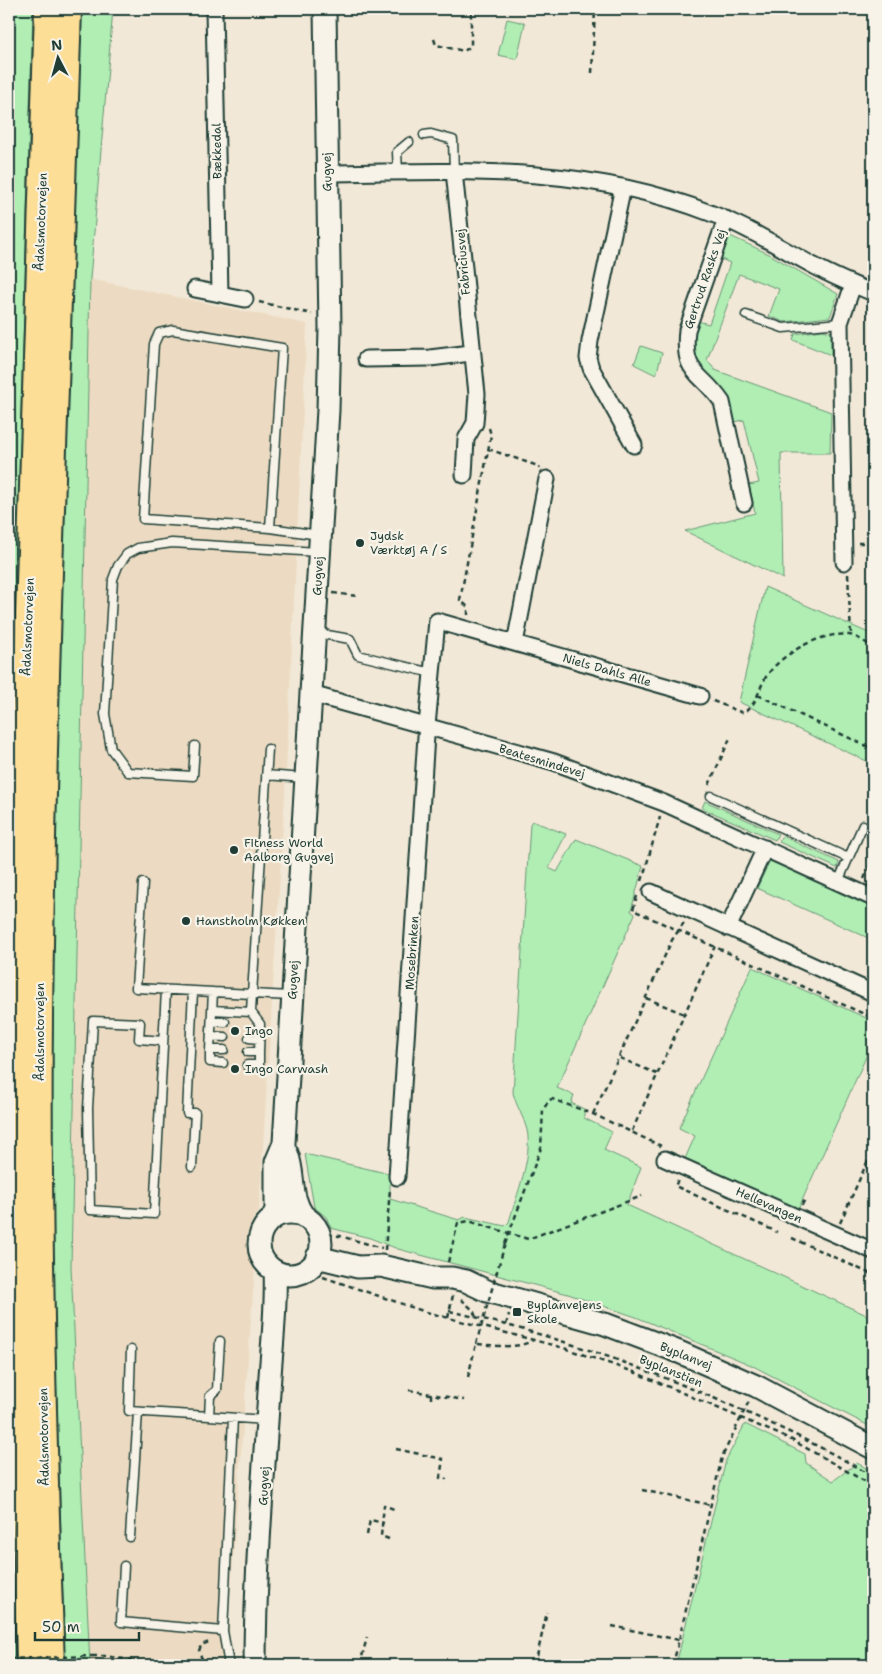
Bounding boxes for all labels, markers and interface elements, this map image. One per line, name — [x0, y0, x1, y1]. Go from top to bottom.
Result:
north arrow — [32, 32, 82, 82]
text: N — [50, 36, 63, 55]
street label: Bækkedal — [209, 122, 225, 179]
street label: Gugvej — [319, 152, 335, 192]
street label: Ådalsmotorvejen — [31, 173, 51, 271]
street label: Gertrud Rasks Vej — [680, 227, 730, 331]
street label: Fabriciusvej — [452, 228, 474, 296]
place label: Jydsk Værktøj A / S — [370, 528, 448, 558]
marker: Jydsk Værktøj A / S — [354, 537, 366, 549]
street label: Gugvej — [309, 556, 327, 596]
street label: Ådalsmotorvejen — [18, 578, 38, 676]
street label: Niels Dahls Alle — [561, 650, 653, 690]
street label: Beatesmindevej — [497, 740, 587, 782]
place label: Fitness World Aalborg Gugvej — [244, 835, 334, 865]
marker: Fitness World Aalborg Gugvej — [228, 844, 240, 856]
place label: Hanstholm Køkken — [196, 913, 305, 929]
marker: Hanstholm Køkken — [180, 915, 192, 927]
street label: Mosebrinken — [401, 915, 423, 991]
street label: Gugvej — [284, 960, 302, 1000]
street label: Ådalsmotorvejen — [32, 983, 48, 1081]
place label: Ingo — [245, 1023, 273, 1039]
marker: Ingo — [229, 1025, 241, 1037]
place label: Ingo Carwash — [245, 1061, 328, 1077]
marker: Ingo Carwash — [229, 1063, 241, 1075]
street label: Hellevangen — [733, 1183, 805, 1227]
place label: Byplanvejens Skole — [527, 1297, 602, 1327]
marker: Byplanvejens Skole — [511, 1306, 523, 1318]
street label: Byplanvej — [658, 1338, 714, 1374]
street label: Byplanstien — [637, 1351, 705, 1391]
street label: Ådalsmotorvejen — [35, 1388, 53, 1486]
street label: Gugvej — [255, 1466, 273, 1506]
scale bar — [35, 1609, 139, 1641]
text: 50 m — [42, 1617, 80, 1637]

